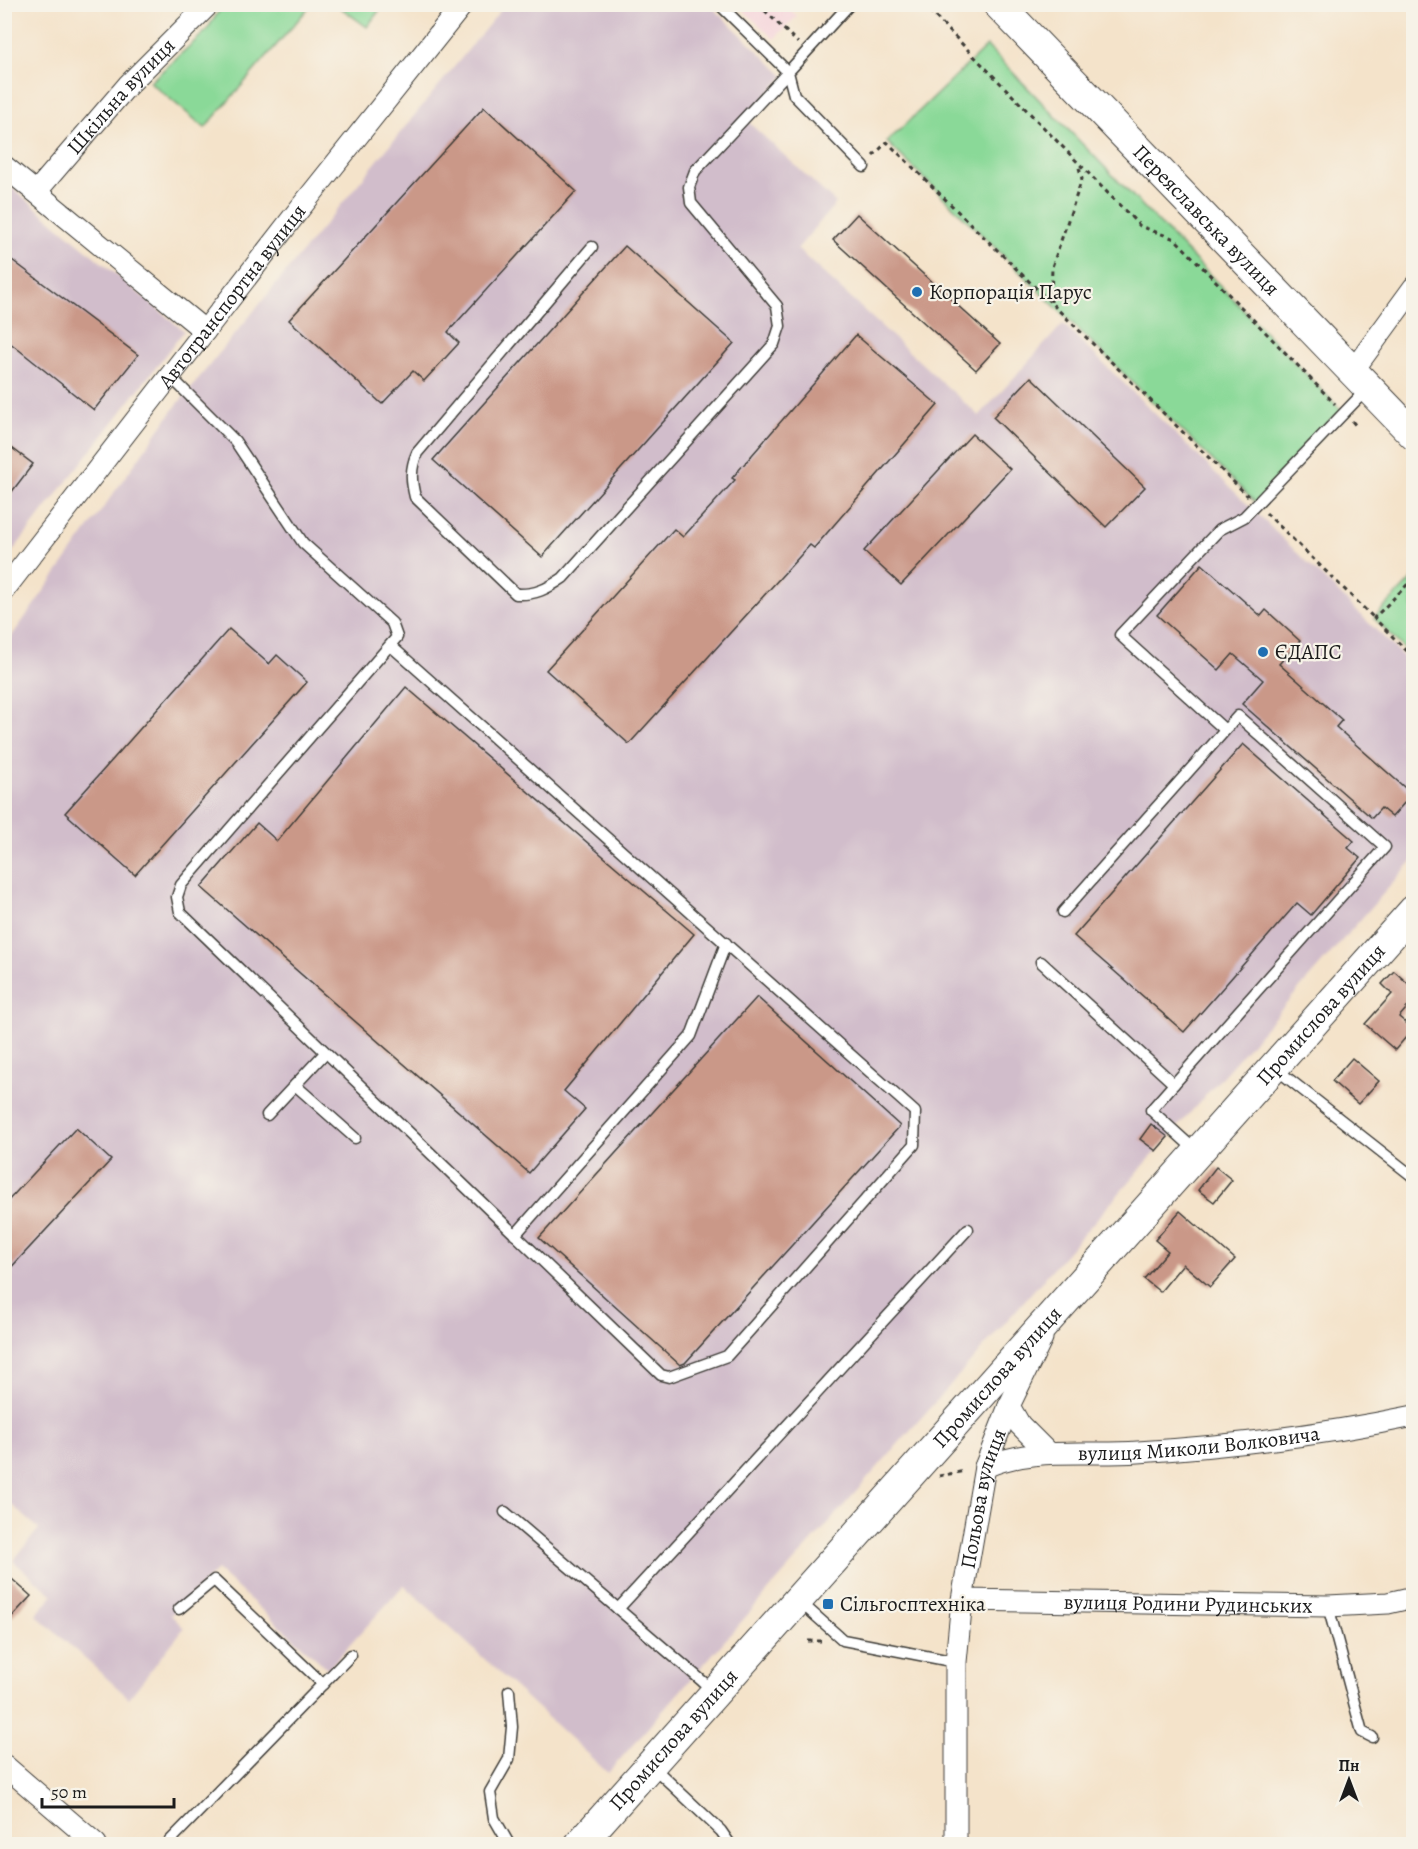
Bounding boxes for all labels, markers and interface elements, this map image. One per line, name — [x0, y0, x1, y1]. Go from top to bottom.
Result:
street label: Шкільна вулиця — [60, 32, 181, 160]
street label: Переяславська вулиця — [1127, 138, 1286, 302]
street label: Автотранспортна вулиця — [151, 198, 312, 395]
place label: Корпорація Парус — [929, 278, 1092, 306]
marker: Корпорація Парус — [910, 285, 924, 299]
place label: ЄДАПС — [1275, 638, 1342, 666]
marker: ЄДАПС — [1256, 645, 1270, 659]
street label: Промислова вулиця — [1250, 938, 1391, 1091]
street label: Промислова вулиця — [926, 1300, 1068, 1454]
street label: вулиця Миколи Волковича — [1078, 1419, 1322, 1467]
street label: Польова вулиця — [954, 1424, 1013, 1571]
street label: вулиця Родини Рудинських — [1063, 1588, 1313, 1620]
place label: Сільгосптехніка — [840, 1590, 986, 1618]
marker: Сільгосптехніка — [821, 1597, 835, 1611]
street label: Промислова вулиця — [602, 1663, 744, 1816]
north arrow — [1319, 1750, 1379, 1810]
text: Пн — [1339, 1755, 1359, 1777]
scale bar — [42, 1771, 174, 1809]
text: 50 m — [51, 1780, 87, 1804]

